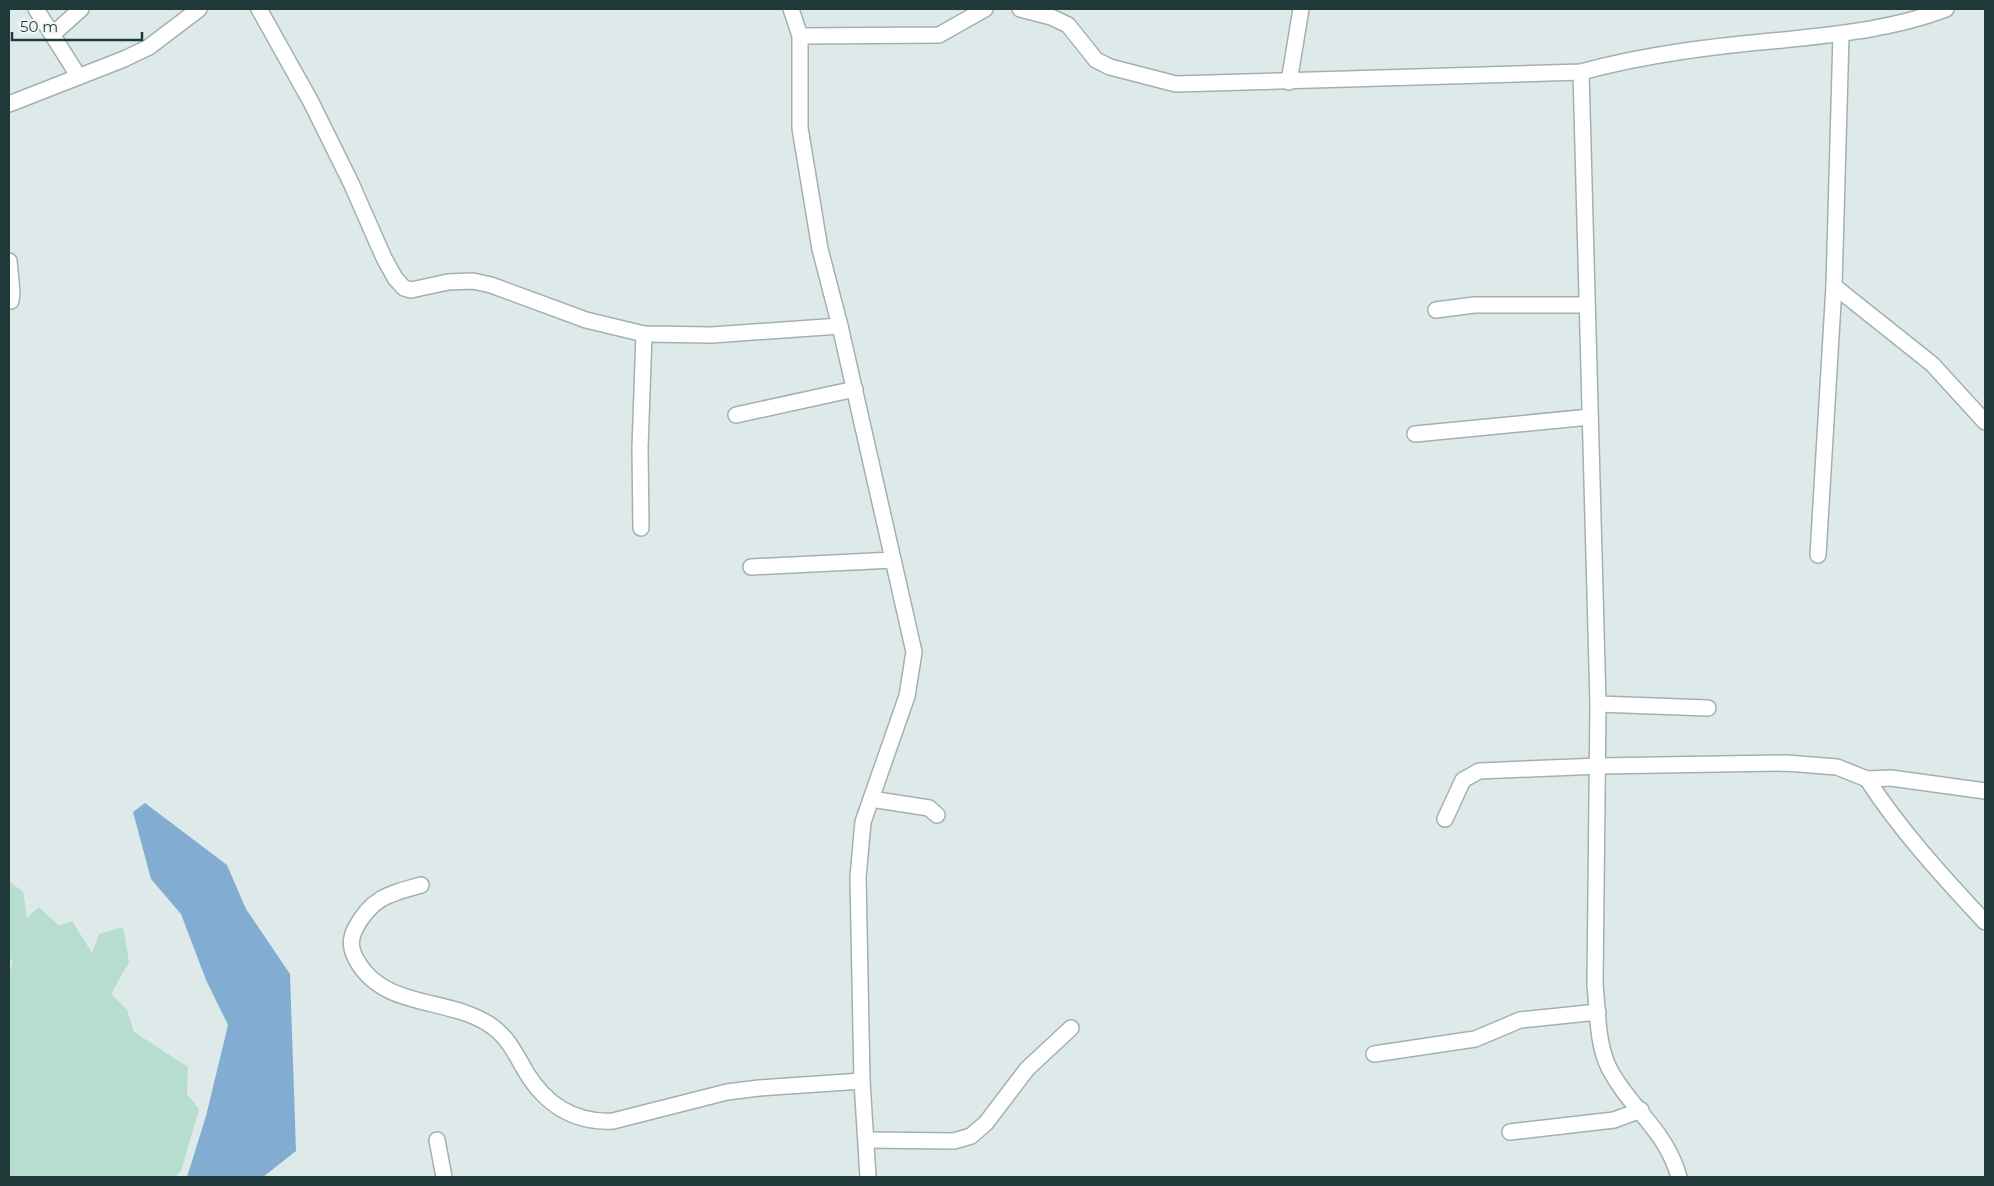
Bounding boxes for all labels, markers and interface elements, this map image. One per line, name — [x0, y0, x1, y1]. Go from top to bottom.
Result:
scale bar — [12, 10, 142, 42]
text: 50 m — [20, 17, 58, 36]

